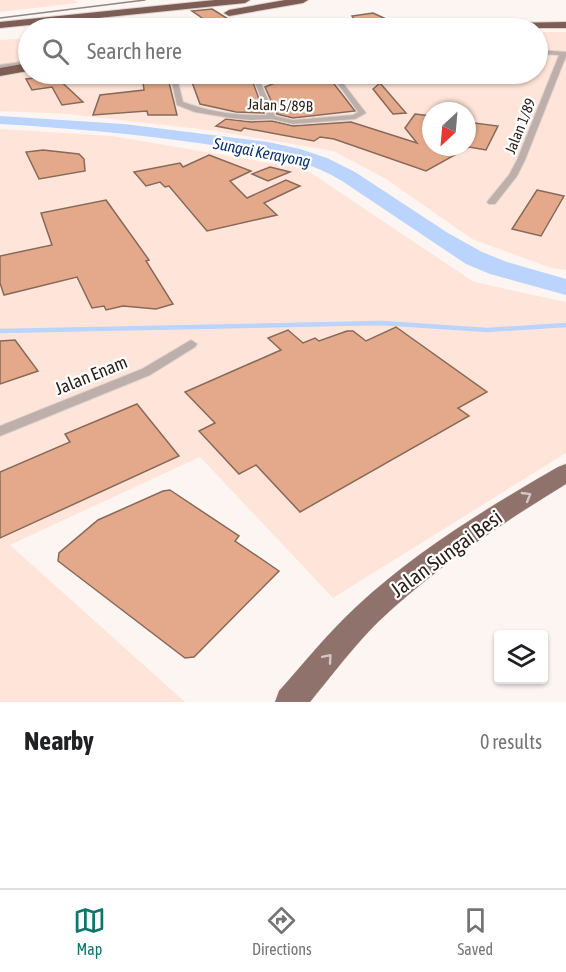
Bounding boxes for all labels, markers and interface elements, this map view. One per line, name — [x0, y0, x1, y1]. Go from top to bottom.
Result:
search box — [18, 18, 548, 84]
icon: search — [39, 35, 72, 68]
text: Search here — [87, 38, 182, 64]
street label: Jalan 5/89B — [247, 95, 313, 115]
street label: Jalan 1/89 — [501, 96, 539, 156]
north arrow — [422, 102, 476, 156]
water label: Sungai Kerayong — [211, 134, 312, 171]
street label: Jalan Enam — [52, 351, 130, 399]
one-way arrow — [521, 492, 531, 504]
street label: Jalan Sungai Besi — [386, 505, 506, 601]
map controls — [494, 630, 548, 684]
button: layers — [494, 630, 548, 684]
one-way arrow — [321, 654, 332, 665]
text: Nearby — [24, 726, 94, 756]
text: 0 results — [480, 730, 542, 753]
tab: Map — [73, 904, 106, 958]
tab: Directions — [252, 904, 312, 958]
tab: Saved — [458, 904, 493, 958]

